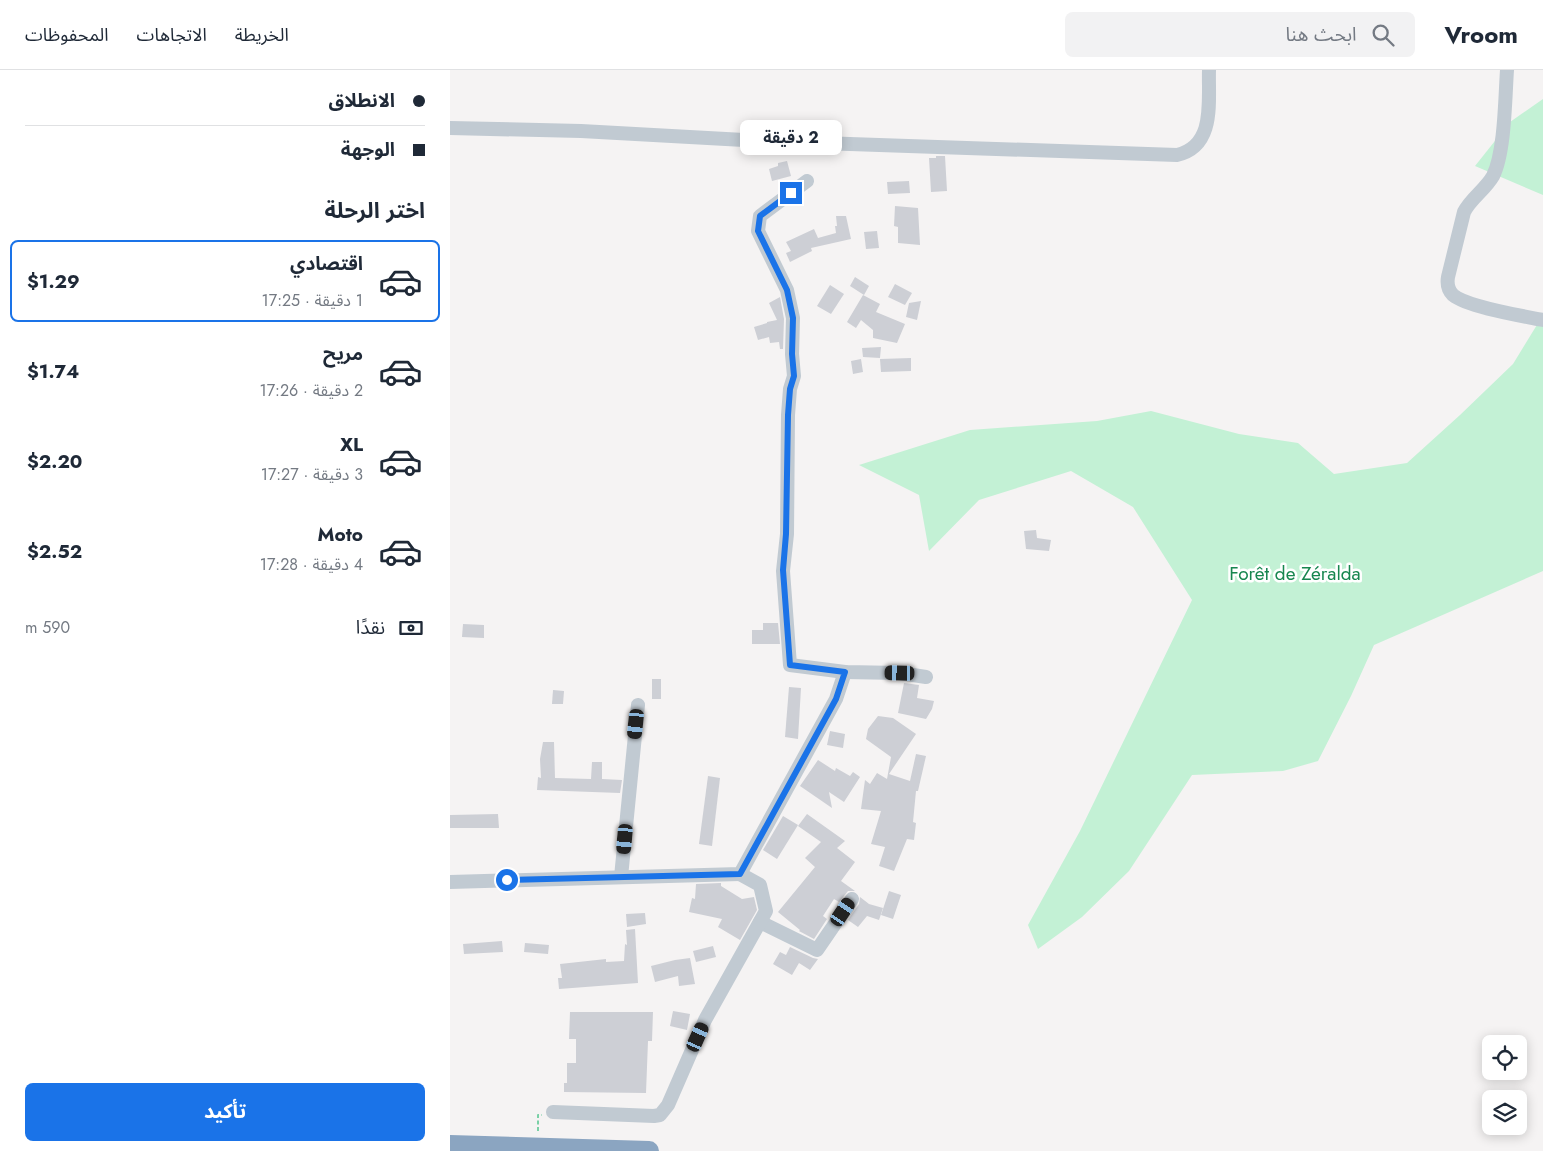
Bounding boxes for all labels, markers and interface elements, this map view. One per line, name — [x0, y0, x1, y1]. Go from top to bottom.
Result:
search box — [1065, 12, 1415, 57]
text: Vroom — [1445, 17, 1518, 52]
text: ابحث هنا — [1285, 21, 1357, 48]
icon: search — [1369, 21, 1397, 49]
text: المحفوظات — [25, 22, 109, 48]
text: الاتجاهات — [137, 22, 207, 48]
text: الخريطة — [235, 22, 289, 48]
text: الانطلاق — [329, 87, 395, 114]
callout: 2 دقيقة — [740, 121, 842, 156]
text: 2 دقيقة — [763, 126, 819, 149]
text: الوجهة — [341, 136, 395, 163]
route end — [780, 182, 802, 204]
text: اختر الرحلة — [324, 194, 425, 226]
text: اقتصادي — [290, 250, 363, 277]
icon: car — [378, 259, 423, 304]
text: $1.29 — [27, 268, 80, 295]
text: 1 دقيقة · 17:25 — [262, 289, 363, 312]
text: مريح — [323, 340, 363, 367]
icon: car — [378, 349, 423, 394]
text: $1.74 — [27, 358, 79, 385]
text: 2 دقيقة · 17:26 — [260, 379, 363, 402]
text: XL — [340, 431, 363, 458]
icon: car — [378, 439, 423, 484]
text: $2.20 — [27, 448, 82, 475]
text: 3 دقيقة · 17:27 — [261, 463, 363, 486]
text: Moto — [318, 521, 363, 548]
icon: car — [378, 529, 423, 574]
text: $2.52 — [27, 538, 82, 565]
text: 4 دقيقة · 17:28 — [260, 553, 363, 576]
park label: Forêt de Zéralda — [1229, 560, 1361, 587]
text: نقدًا — [356, 614, 385, 641]
icon: cash — [397, 614, 425, 642]
text: 590 m — [25, 616, 70, 639]
car — [884, 665, 915, 681]
car — [626, 708, 645, 740]
car — [616, 823, 633, 855]
route start — [496, 869, 518, 891]
car — [828, 895, 857, 929]
car — [685, 1020, 710, 1054]
map controls — [1482, 1035, 1527, 1135]
button: locate — [1482, 1035, 1527, 1080]
button: تأكيد — [25, 1083, 425, 1141]
button: layers — [1482, 1090, 1527, 1135]

